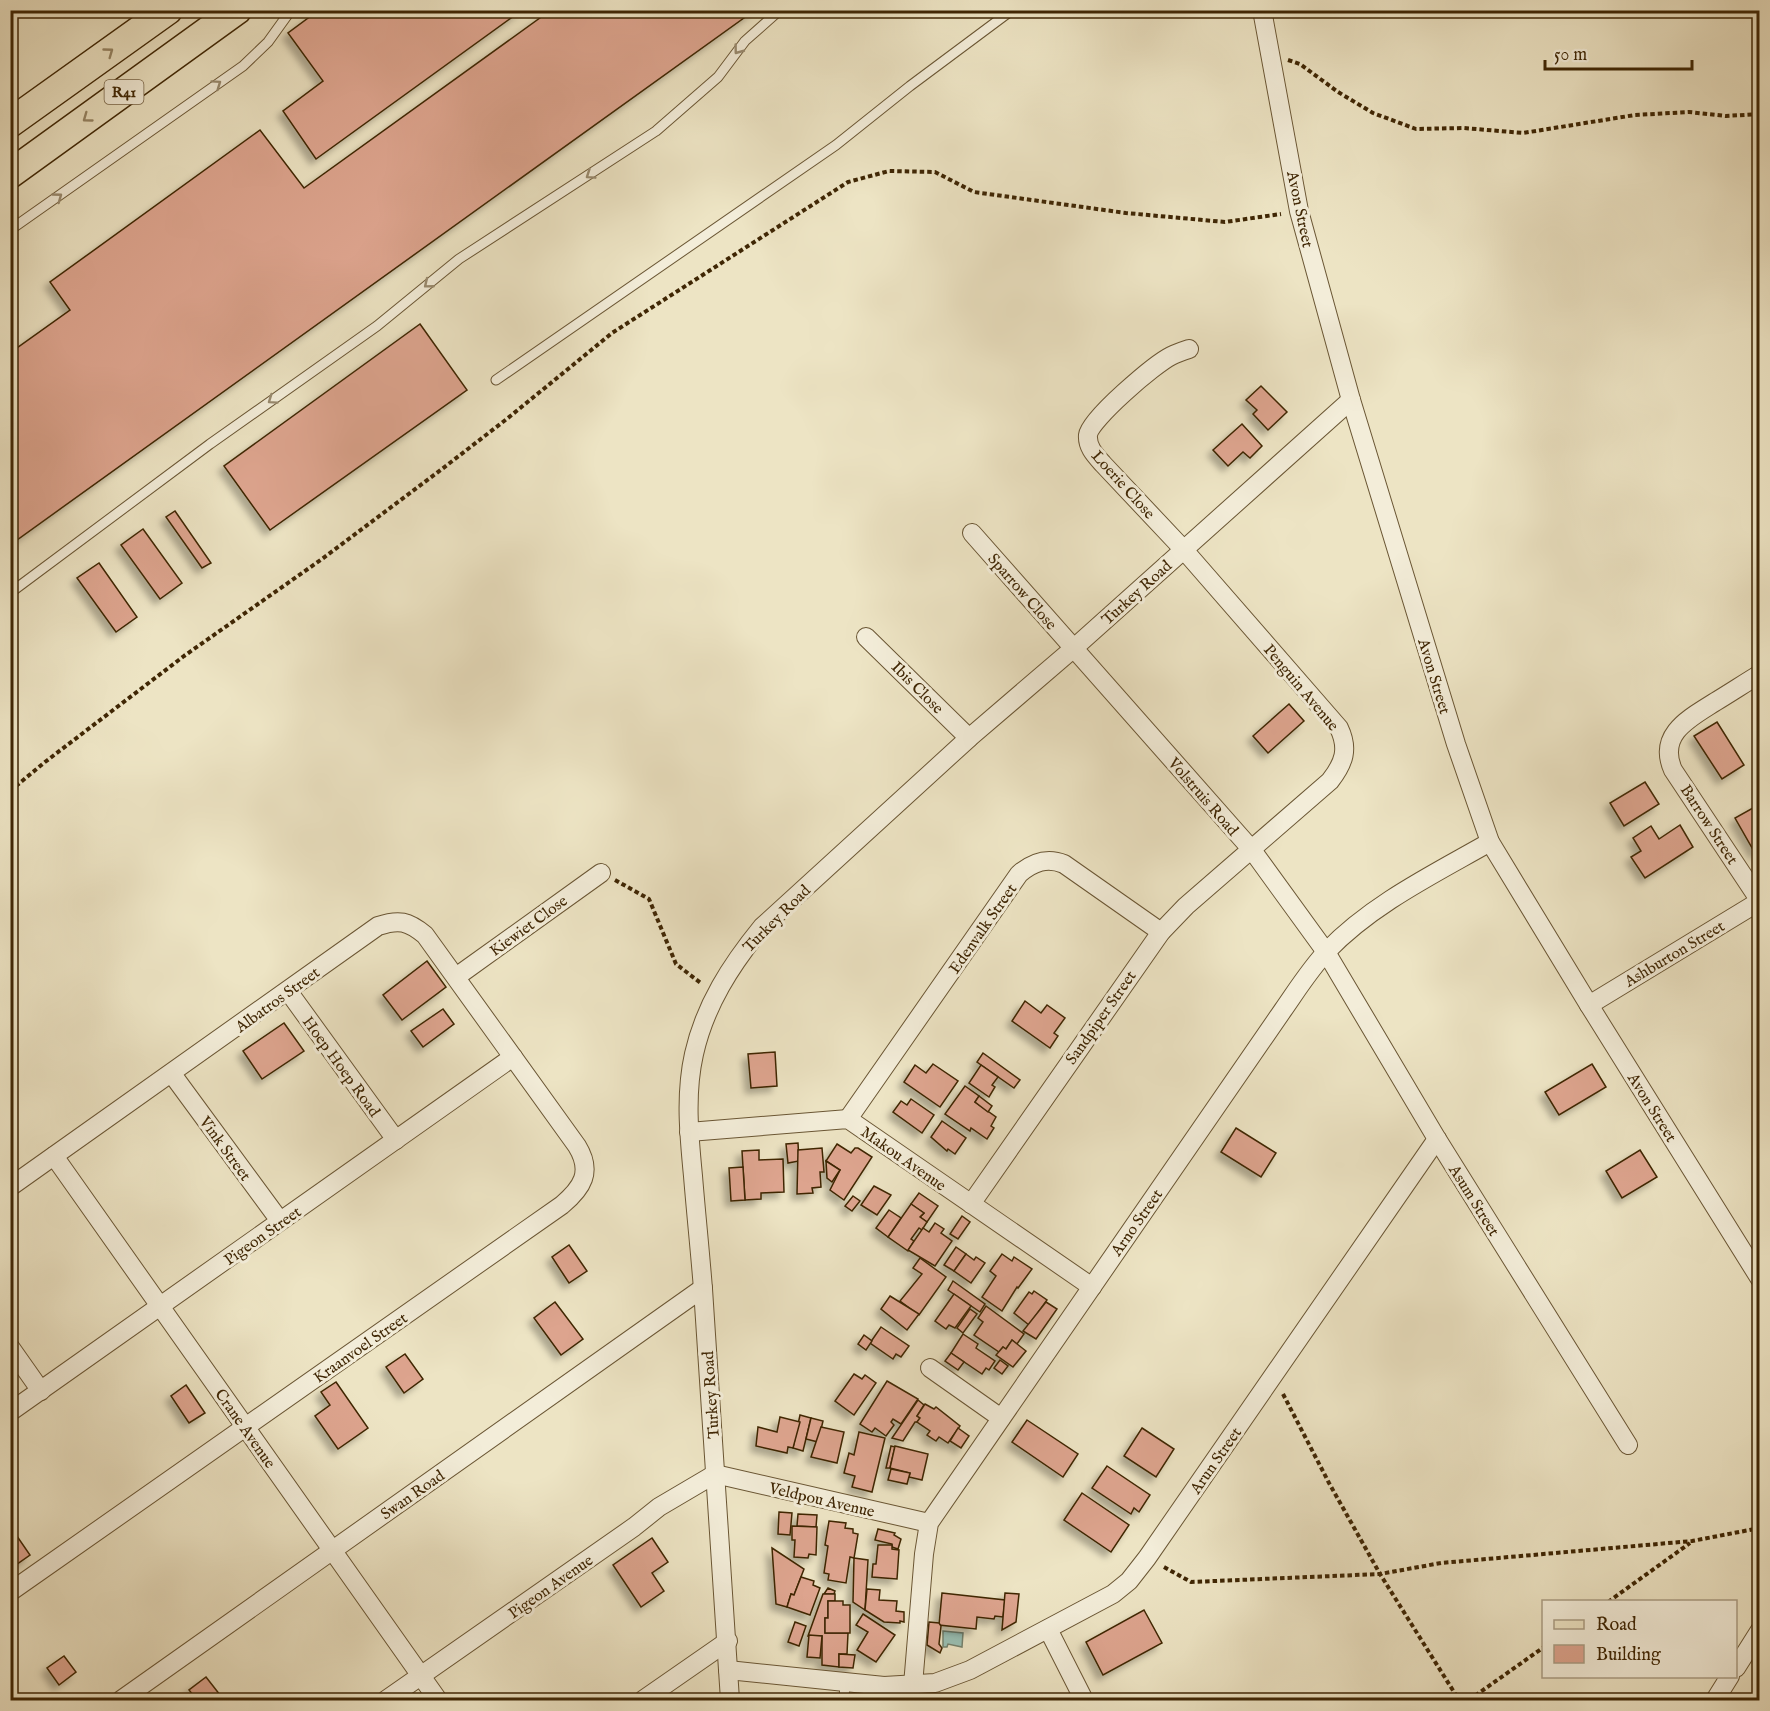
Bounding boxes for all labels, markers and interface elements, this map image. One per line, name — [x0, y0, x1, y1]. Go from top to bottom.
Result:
scale bar — [1545, 33, 1692, 71]
one-way arrow — [734, 44, 745, 55]
text: 50 m — [1554, 44, 1587, 67]
one-way arrow — [103, 49, 114, 60]
road number: R41 — [104, 80, 144, 104]
one-way arrow — [211, 80, 222, 91]
one-way arrow — [83, 111, 94, 122]
one-way arrow — [585, 168, 596, 179]
street label: Avon Street — [1281, 168, 1317, 250]
one-way arrow — [52, 193, 63, 204]
one-way arrow — [424, 277, 435, 288]
one-way arrow — [267, 393, 278, 404]
street label: Loerie Close — [1086, 447, 1159, 524]
street label: Sparrow Close — [983, 550, 1060, 635]
street label: Turkey Road — [1098, 556, 1177, 630]
street label: Avon Street — [1412, 636, 1454, 717]
street label: Penguin Avenue — [1258, 641, 1343, 736]
street label: Ibis Close — [886, 658, 947, 719]
street label: Volstruis Road — [1162, 753, 1242, 841]
street label: Barrow Street — [1675, 781, 1742, 869]
street label: Edenvalk Street — [945, 880, 1022, 978]
street label: Turkey Road — [739, 881, 816, 957]
street label: Kiewiet Close — [486, 892, 572, 962]
street label: Ashburton Street — [1620, 917, 1729, 993]
street label: Albatros Street — [231, 963, 325, 1039]
street label: Sandpiper Street — [1062, 967, 1142, 1069]
street label: Hoep Hoep Road — [297, 1013, 384, 1122]
street label: Avon Street — [1622, 1069, 1681, 1147]
street label: Vink Street — [194, 1112, 255, 1186]
street label: Makou Avenue — [856, 1123, 949, 1196]
street label: Asum Street — [1443, 1161, 1503, 1241]
street label: Arno Street — [1107, 1185, 1168, 1261]
street label: Pigeon Street — [221, 1202, 306, 1271]
street label: Kraanvoel Street — [310, 1309, 412, 1388]
street label: Turkey Road — [699, 1350, 725, 1439]
street label: Crane Avenue — [210, 1386, 279, 1473]
street label: Arun Street — [1186, 1424, 1247, 1499]
street label: Swan Road — [377, 1466, 449, 1525]
street label: Veldpou Avenue — [766, 1479, 876, 1523]
street label: Pigeon Avenue — [505, 1551, 597, 1624]
legend — [1542, 1600, 1737, 1678]
text: Road — [1596, 1614, 1637, 1637]
text: Building — [1596, 1644, 1661, 1667]

